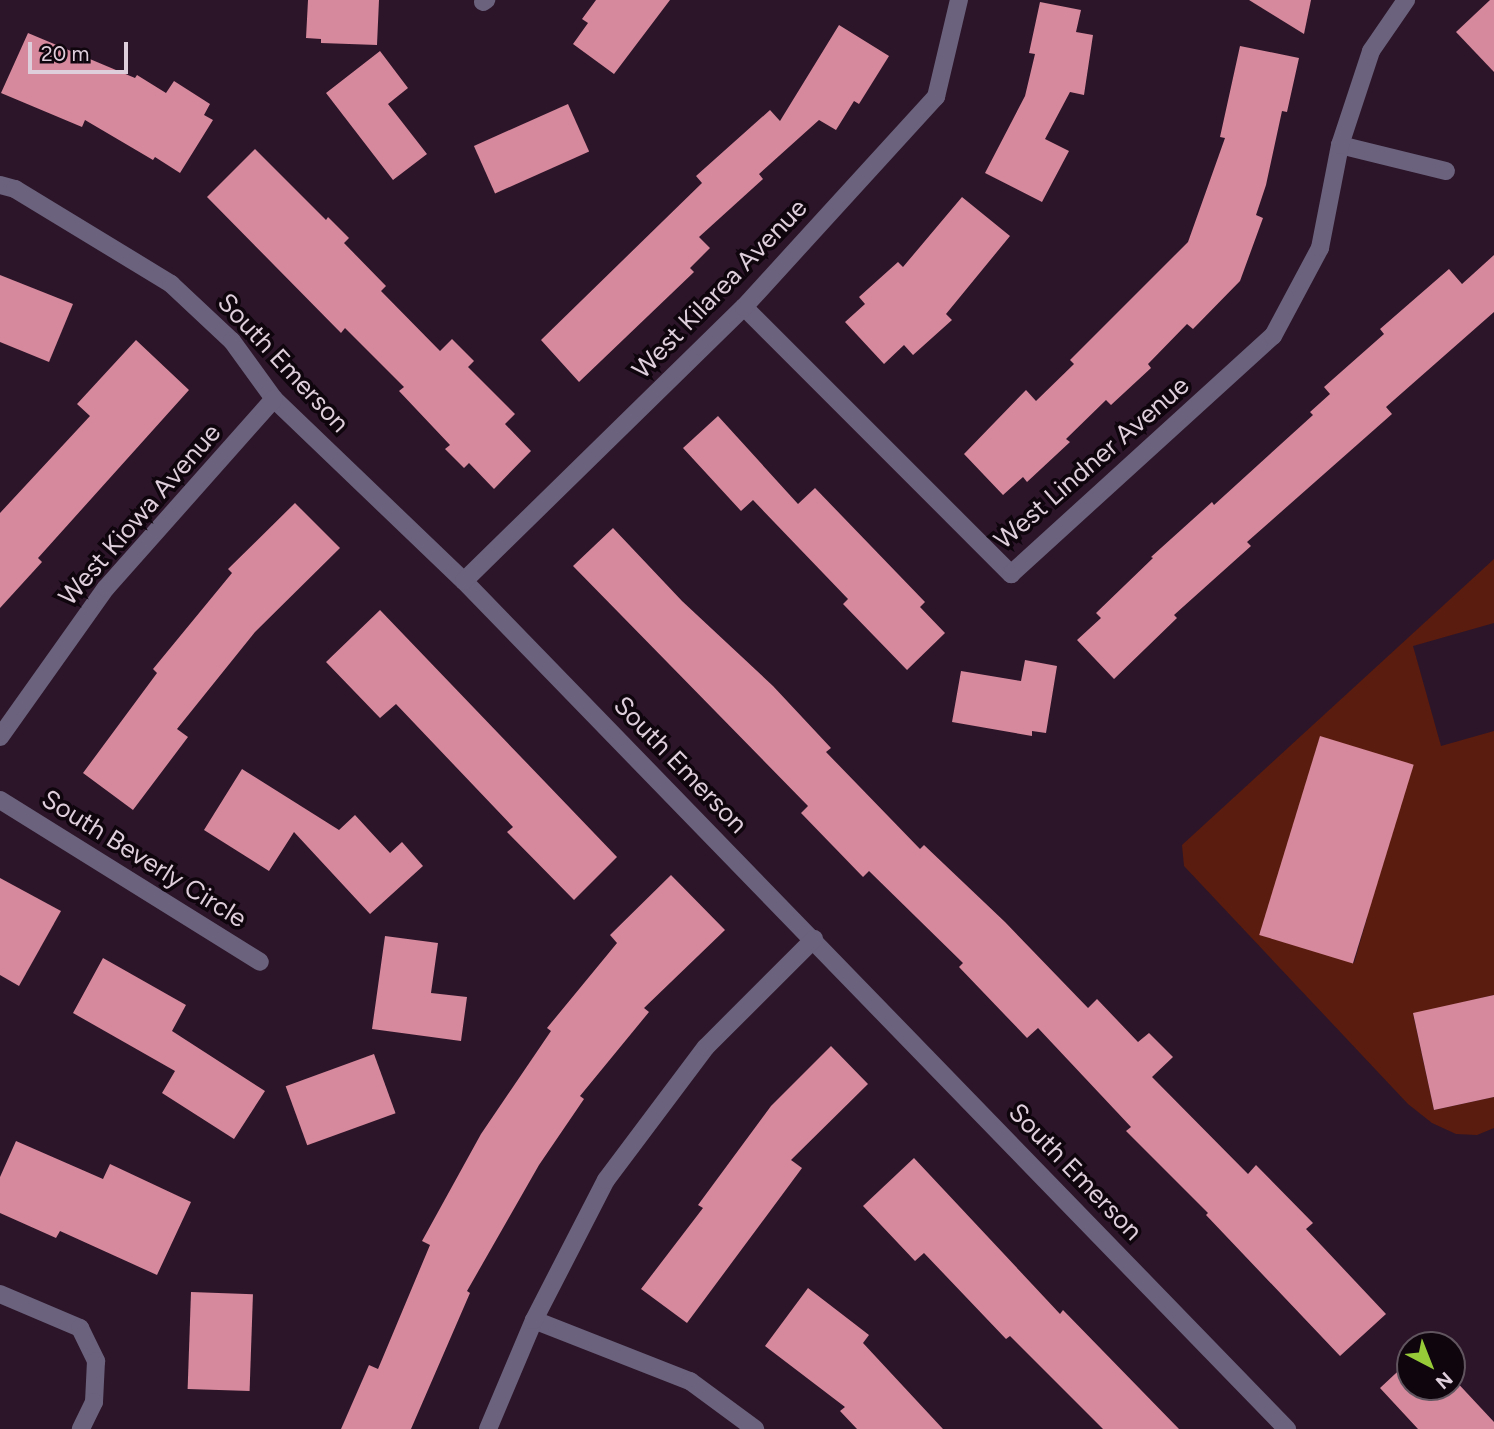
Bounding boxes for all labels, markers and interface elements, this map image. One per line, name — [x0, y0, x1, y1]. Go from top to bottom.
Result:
scale bar — [32, 28, 131, 72]
text: 20 m — [41, 41, 89, 66]
street label: West Kilarea Avenue — [626, 193, 814, 385]
street label: South Emerson — [211, 287, 355, 439]
street label: West Lindner Avenue — [988, 370, 1196, 556]
street label: West Kiowa Avenue — [53, 418, 227, 612]
street label: South Emerson — [607, 690, 753, 840]
street label: South Beverly Circle — [36, 783, 252, 935]
street label: South Emerson — [1002, 1097, 1148, 1247]
north arrow — [1396, 1331, 1466, 1401]
text: N — [1431, 1367, 1457, 1394]

